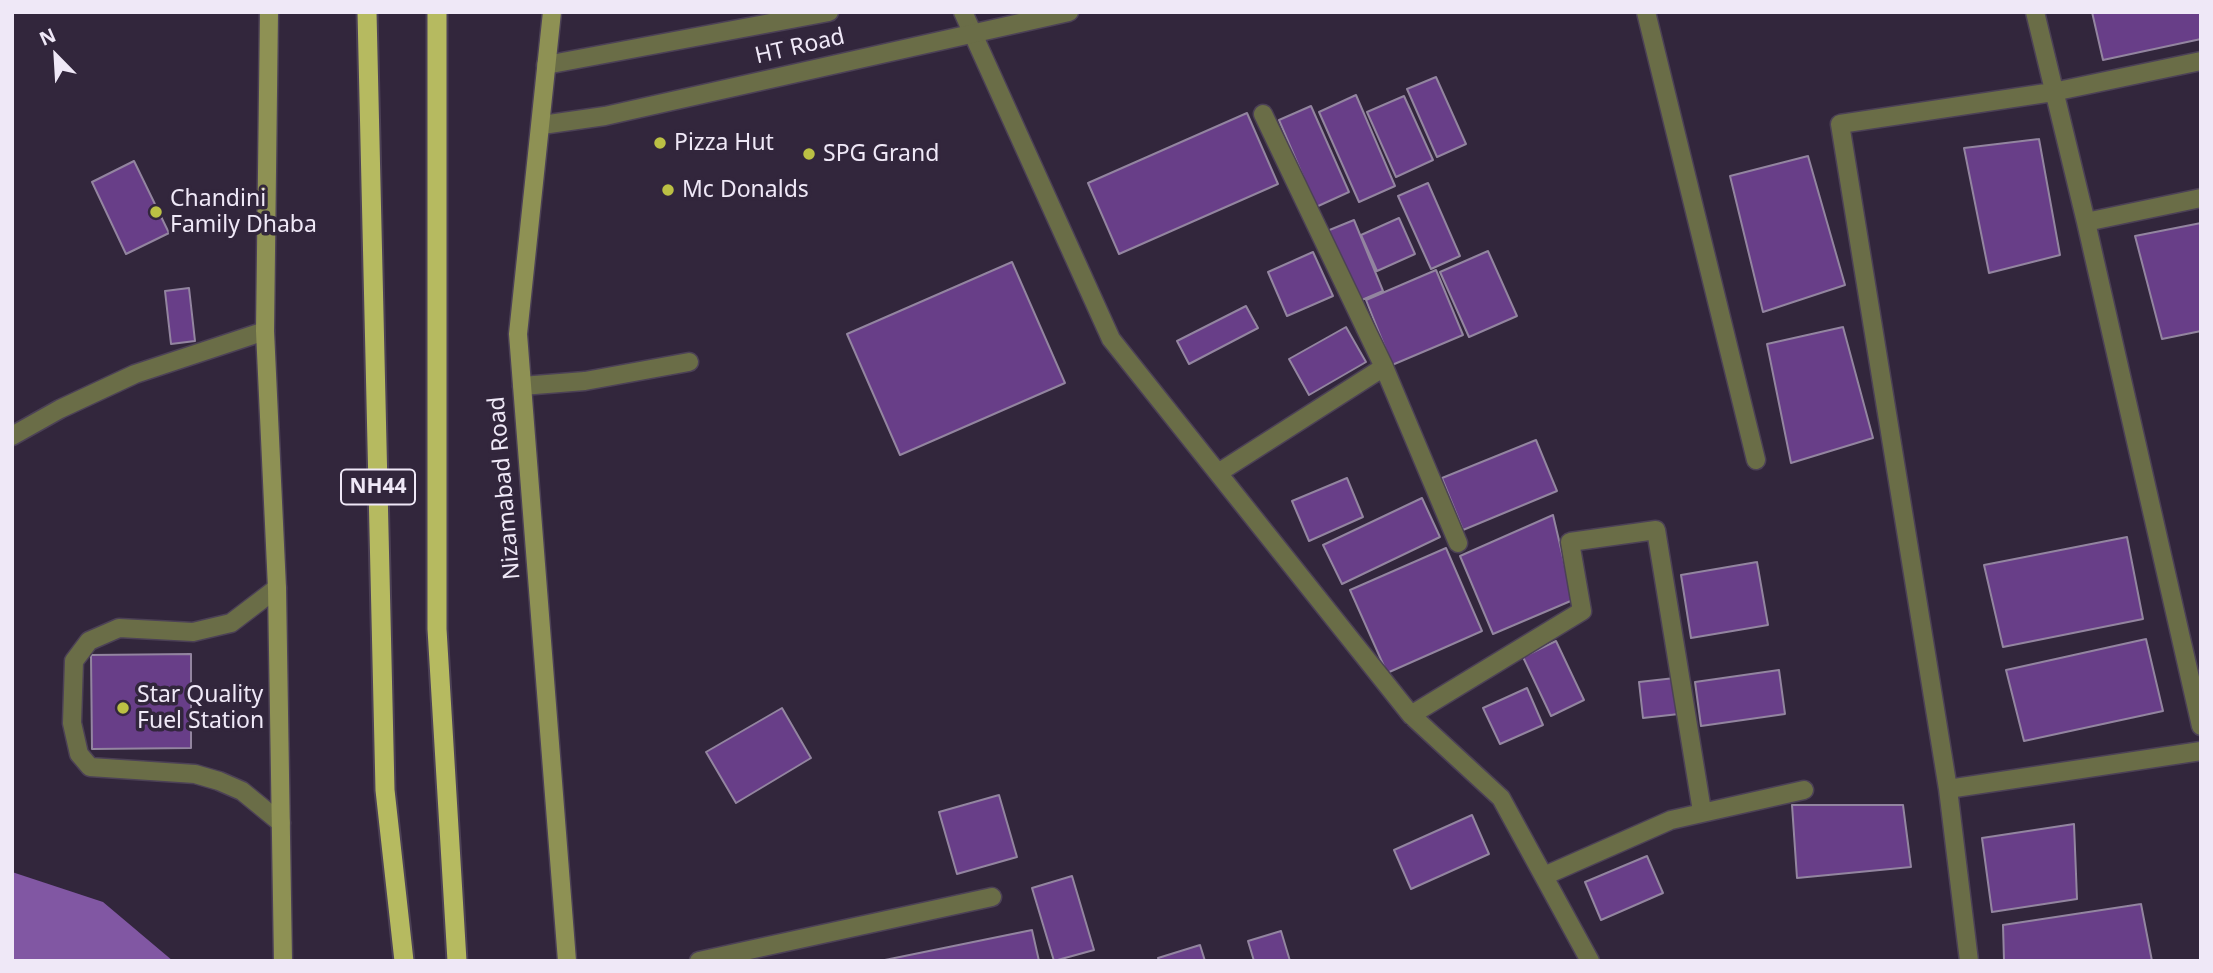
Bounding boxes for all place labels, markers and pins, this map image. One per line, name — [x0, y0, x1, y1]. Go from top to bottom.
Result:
place label: Pizza Hut — [674, 129, 774, 157]
marker: Pizza Hut — [652, 135, 668, 151]
place label: SPG Grand — [823, 140, 939, 168]
marker: SPG Grand — [801, 146, 817, 162]
place label: Mc Donalds — [682, 176, 809, 204]
marker: Mc Donalds — [660, 182, 676, 198]
place label: Chandini Family Dhaba — [170, 185, 317, 239]
marker: Chandini Family Dhaba — [148, 204, 164, 220]
place label: Star Quality Fuel Station — [137, 681, 264, 735]
marker: Star Quality Fuel Station — [115, 700, 131, 716]

